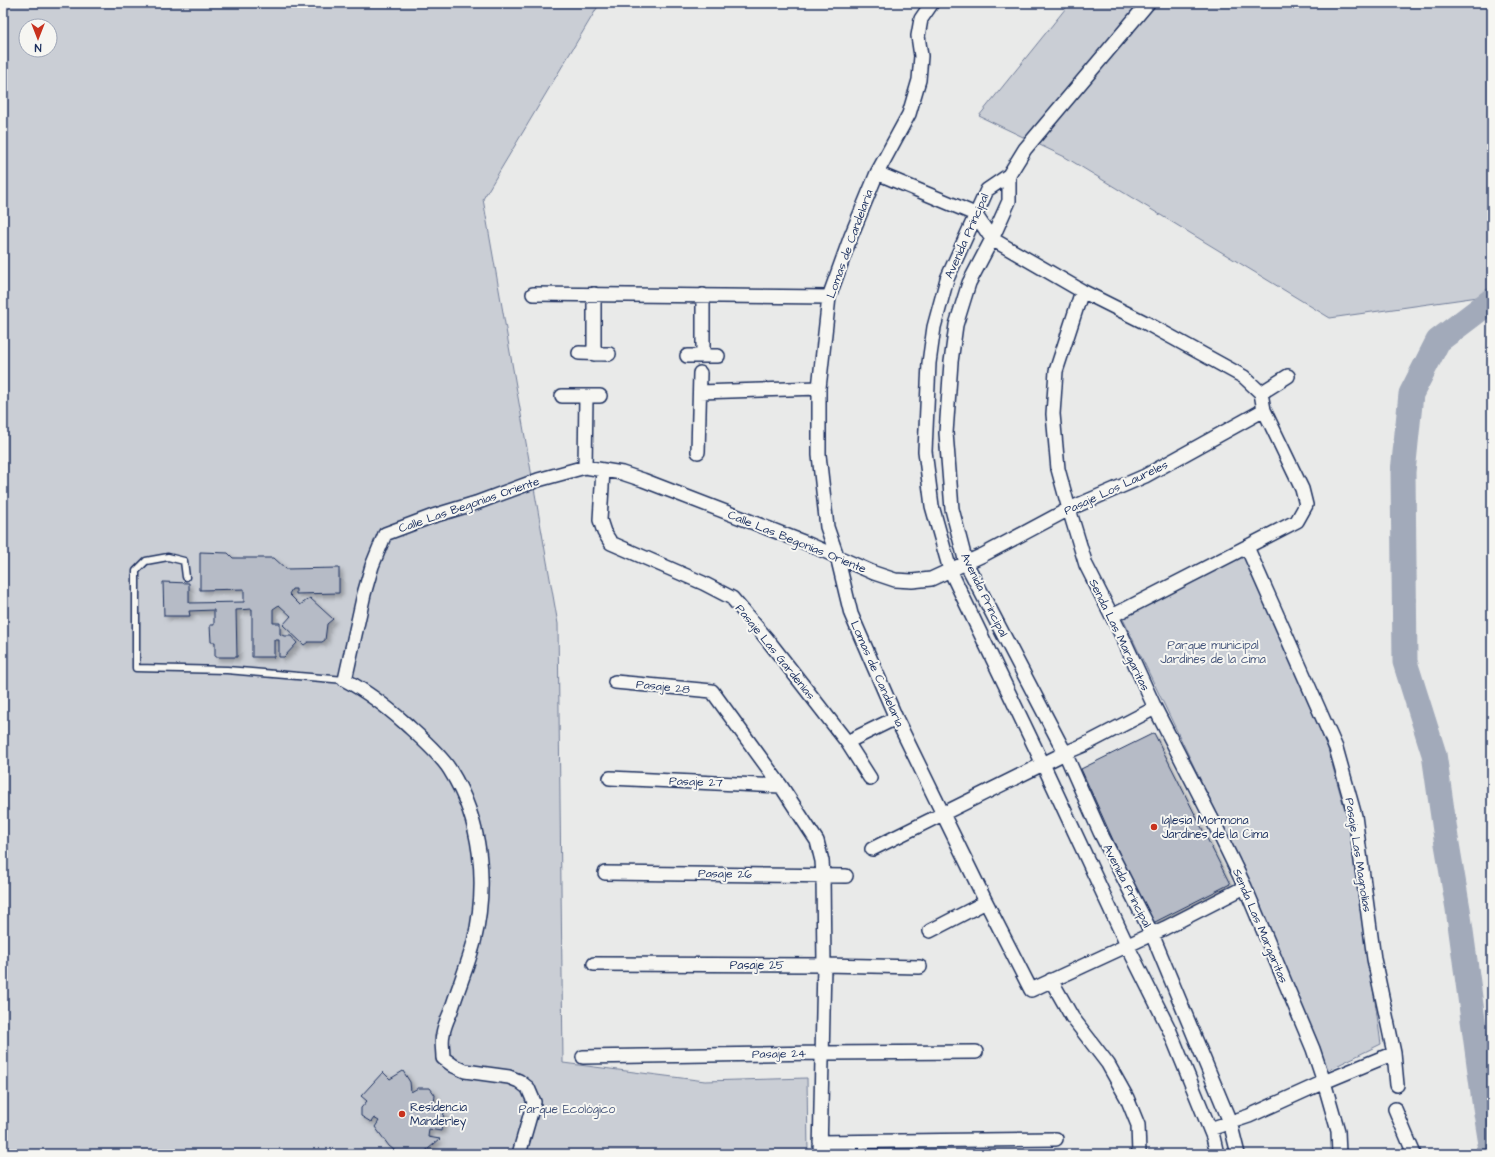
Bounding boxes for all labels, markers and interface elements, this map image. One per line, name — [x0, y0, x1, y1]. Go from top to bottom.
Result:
north arrow — [18, 18, 58, 58]
text: N — [34, 40, 41, 55]
street label: Lomas de Candelaria — [822, 187, 878, 301]
street label: Avenida Principal — [941, 191, 993, 281]
street label: Pasaje Los Laureles — [1061, 456, 1171, 520]
street label: Calle Las Begonias Oriente — [396, 473, 543, 538]
street label: Calle Las Begonias Oriente — [725, 506, 869, 579]
street label: Avenida Principal — [956, 550, 1012, 640]
street label: Senda Las Margaritas — [1084, 576, 1154, 694]
street label: Pasaje Las Gardenias — [731, 601, 819, 703]
street label: Lomas de Candelaria — [846, 618, 908, 730]
park label: Parque municipal Jardines de la cima — [1160, 637, 1266, 668]
street label: Pasaje 28 — [635, 676, 691, 698]
street label: Pasaje 27 — [669, 773, 724, 791]
street label: Pasaje Las Magnolias — [1340, 797, 1375, 913]
place label: Iglesia Mormona Jardines de la Cima — [1162, 812, 1268, 843]
marker: Iglesia Mormona Jardines de la Cima — [1149, 822, 1159, 832]
street label: Avenida Principal — [1099, 841, 1155, 931]
street label: Pasaje 26 — [698, 865, 752, 883]
street label: Senda Las Margaritas — [1227, 866, 1292, 986]
street label: Pasaje 25 — [730, 957, 785, 974]
street label: Pasaje 24 — [752, 1045, 806, 1063]
place label: Residencia Manderley — [410, 1099, 467, 1131]
park label: Parque Ecológico — [519, 1101, 615, 1119]
marker: Residencia Manderley — [397, 1109, 407, 1119]

